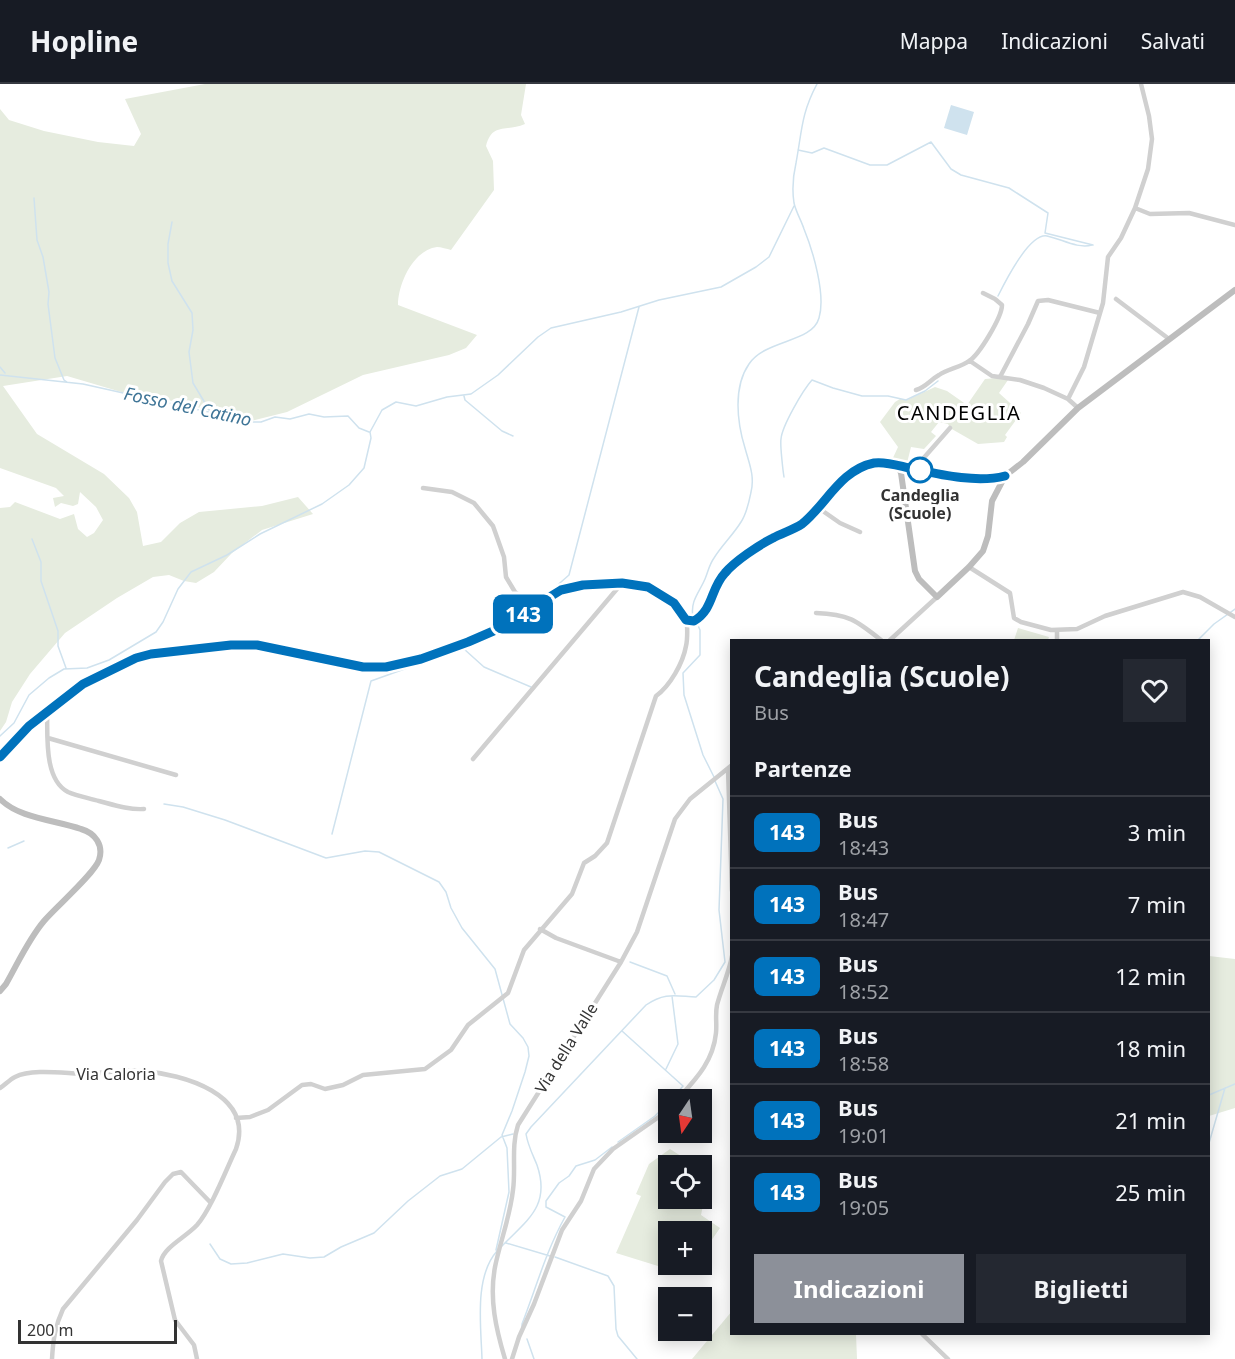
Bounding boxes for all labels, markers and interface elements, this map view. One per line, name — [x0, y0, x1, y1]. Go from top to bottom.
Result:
text: Hopline — [30, 22, 138, 60]
text: Mappa — [900, 27, 968, 55]
text: Indicazioni — [1001, 27, 1108, 55]
text: Salvati — [1141, 27, 1205, 55]
water label: Fosso del Catino — [122, 381, 254, 431]
district label: CANDEGLIA — [897, 399, 1021, 426]
marker: Candeglia (Scuole) — [907, 457, 933, 483]
place label: Candeglia (Scuole) — [880, 484, 960, 524]
line badge: 143 — [488, 594, 558, 634]
text: 143 — [505, 600, 541, 628]
text: Candeglia (Scuole) — [754, 657, 1009, 695]
button: heart — [1123, 659, 1186, 722]
text: Bus — [754, 699, 789, 726]
text: Partenze — [754, 753, 852, 783]
text: Bus — [838, 804, 878, 834]
text: 3 min — [1128, 817, 1186, 847]
text: 143 — [769, 818, 805, 846]
text: 18:43 — [838, 834, 889, 861]
text: Bus — [838, 876, 878, 906]
text: 7 min — [1128, 889, 1186, 919]
text: 143 — [769, 890, 805, 918]
text: 18:47 — [838, 906, 889, 933]
text: Bus — [838, 948, 878, 978]
text: 12 min — [1115, 961, 1186, 991]
text: 143 — [769, 962, 805, 990]
text: 18:52 — [838, 978, 889, 1005]
street label: Via della Valle — [529, 999, 603, 1097]
text: Bus — [838, 1020, 878, 1050]
text: 18 min — [1115, 1033, 1186, 1063]
text: 143 — [769, 1034, 805, 1062]
text: 18:58 — [838, 1050, 889, 1077]
street label: Via Caloria — [76, 1063, 156, 1085]
north arrow — [658, 1089, 712, 1143]
map controls — [658, 1089, 712, 1341]
text: Bus — [838, 1092, 878, 1122]
text: 21 min — [1115, 1105, 1186, 1135]
text: 143 — [769, 1106, 805, 1134]
text: 19:01 — [838, 1122, 889, 1149]
button: locate — [658, 1155, 712, 1209]
text: Bus — [838, 1164, 878, 1194]
text: 25 min — [1115, 1177, 1186, 1207]
text: 143 — [769, 1178, 805, 1206]
text: 19:05 — [838, 1194, 889, 1221]
button: + — [658, 1221, 712, 1275]
button: Indicazioni — [754, 1254, 964, 1323]
button: Biglietti — [976, 1254, 1186, 1323]
button: − — [658, 1287, 712, 1341]
scale bar — [18, 1317, 177, 1344]
text: 200 m — [27, 1319, 74, 1341]

